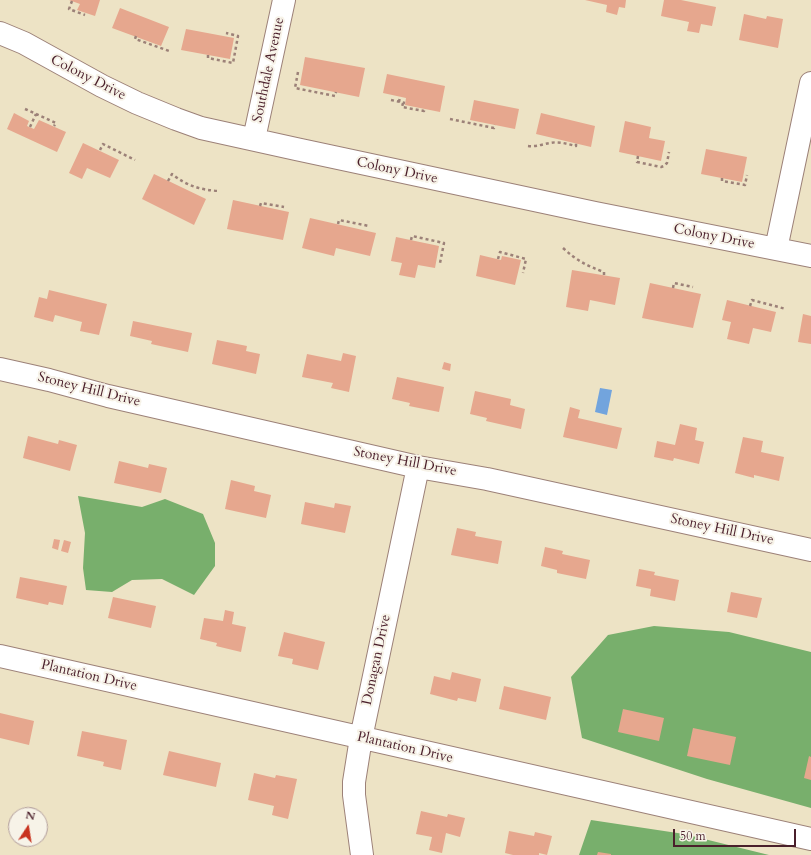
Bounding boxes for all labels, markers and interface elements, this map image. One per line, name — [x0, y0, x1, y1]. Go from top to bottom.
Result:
street label: Southdale Avenue — [250, 16, 288, 124]
street label: Colony Drive — [47, 52, 129, 104]
street label: Colony Drive — [355, 154, 439, 188]
street label: Colony Drive — [672, 221, 756, 253]
street label: Stoney Hill Drive — [36, 369, 142, 411]
street label: Stoney Hill Drive — [352, 444, 458, 480]
street label: Stoney Hill Drive — [669, 511, 775, 549]
street label: Donagan Drive — [359, 613, 395, 707]
street label: Plantation Drive — [39, 657, 139, 695]
street label: Plantation Drive — [355, 729, 455, 767]
north arrow — [8, 807, 48, 847]
text: N — [24, 807, 37, 824]
scale bar — [675, 821, 798, 847]
text: 50 m — [680, 828, 706, 844]

